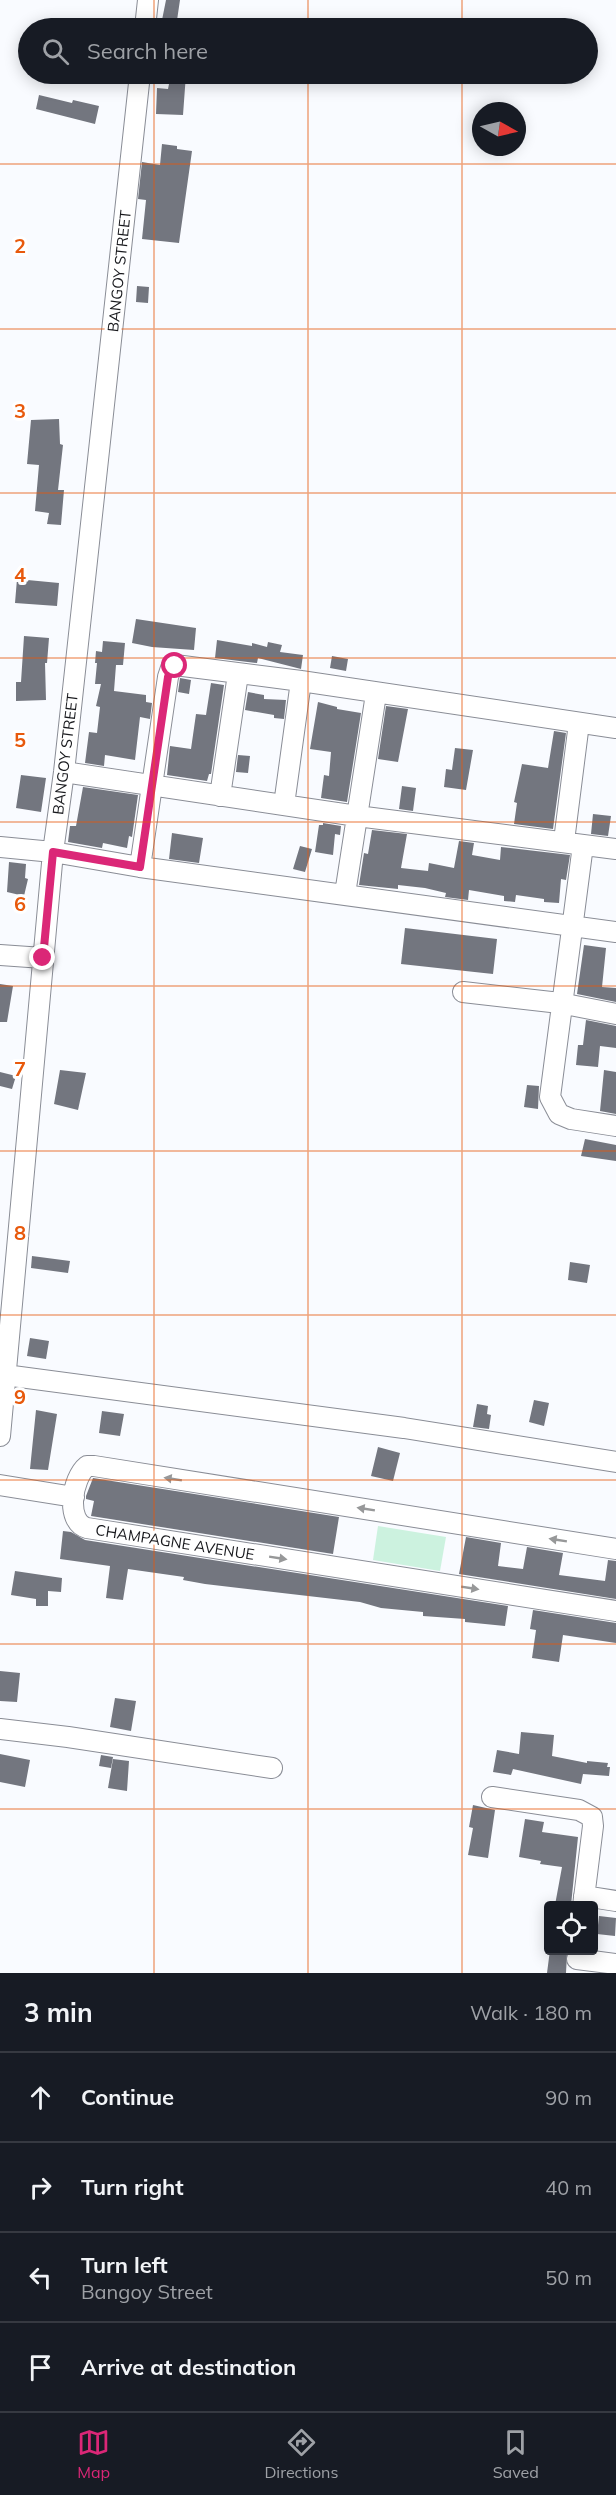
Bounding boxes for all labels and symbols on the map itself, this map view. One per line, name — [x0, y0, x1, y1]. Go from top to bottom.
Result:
north arrow — [472, 102, 526, 156]
street label: BANGOY STREET — [103, 209, 135, 333]
text: 2 — [14, 233, 26, 258]
text: 3 — [14, 398, 26, 423]
text: 4 — [14, 562, 26, 587]
route start — [161, 652, 187, 678]
street label: BANGOY STREET — [48, 692, 82, 816]
text: 5 — [14, 727, 26, 752]
text: 6 — [14, 891, 26, 916]
route end — [29, 944, 55, 970]
text: 7 — [14, 1056, 26, 1081]
text: 8 — [14, 1220, 26, 1245]
text: 9 — [14, 1384, 26, 1409]
one-way arrow — [163, 1474, 182, 1483]
one-way arrow — [356, 1505, 375, 1514]
street label: CHAMPAGNE AVENUE — [94, 1520, 256, 1564]
one-way arrow — [549, 1536, 568, 1545]
one-way arrow — [268, 1554, 287, 1563]
one-way arrow — [461, 1584, 480, 1593]

